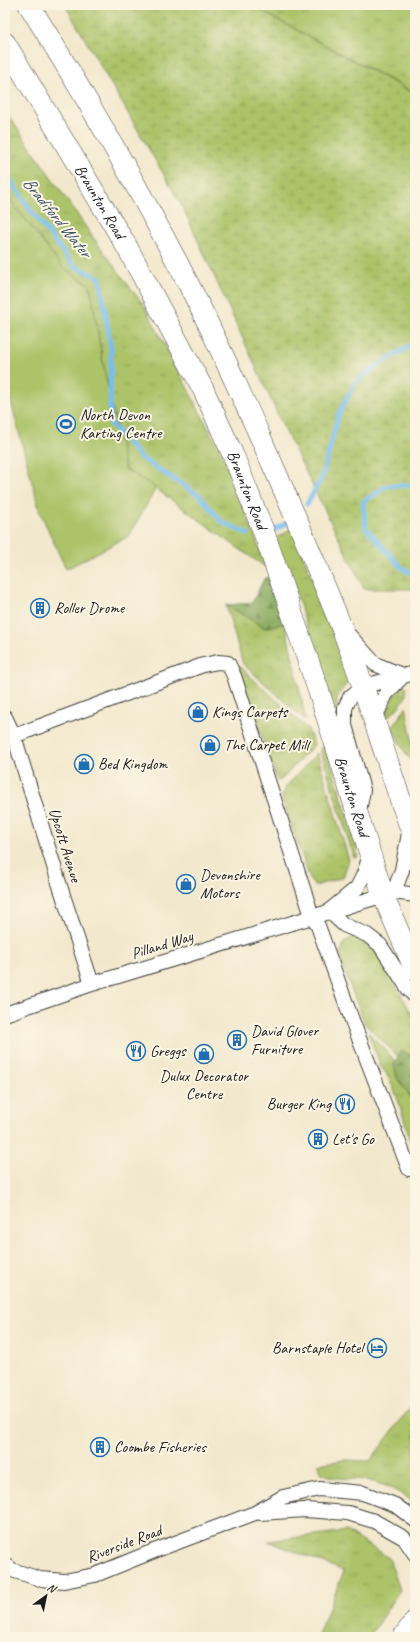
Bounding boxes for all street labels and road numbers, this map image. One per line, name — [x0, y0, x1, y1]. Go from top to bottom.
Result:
street label: Braunton Road — [70, 161, 131, 245]
street label: Braunton Road — [222, 447, 273, 535]
street label: Braunton Road — [330, 754, 375, 842]
street label: Upcott Avenue — [44, 805, 86, 886]
street label: Pilland Way — [129, 926, 197, 964]
street label: Riverside Road — [84, 1520, 167, 1567]

